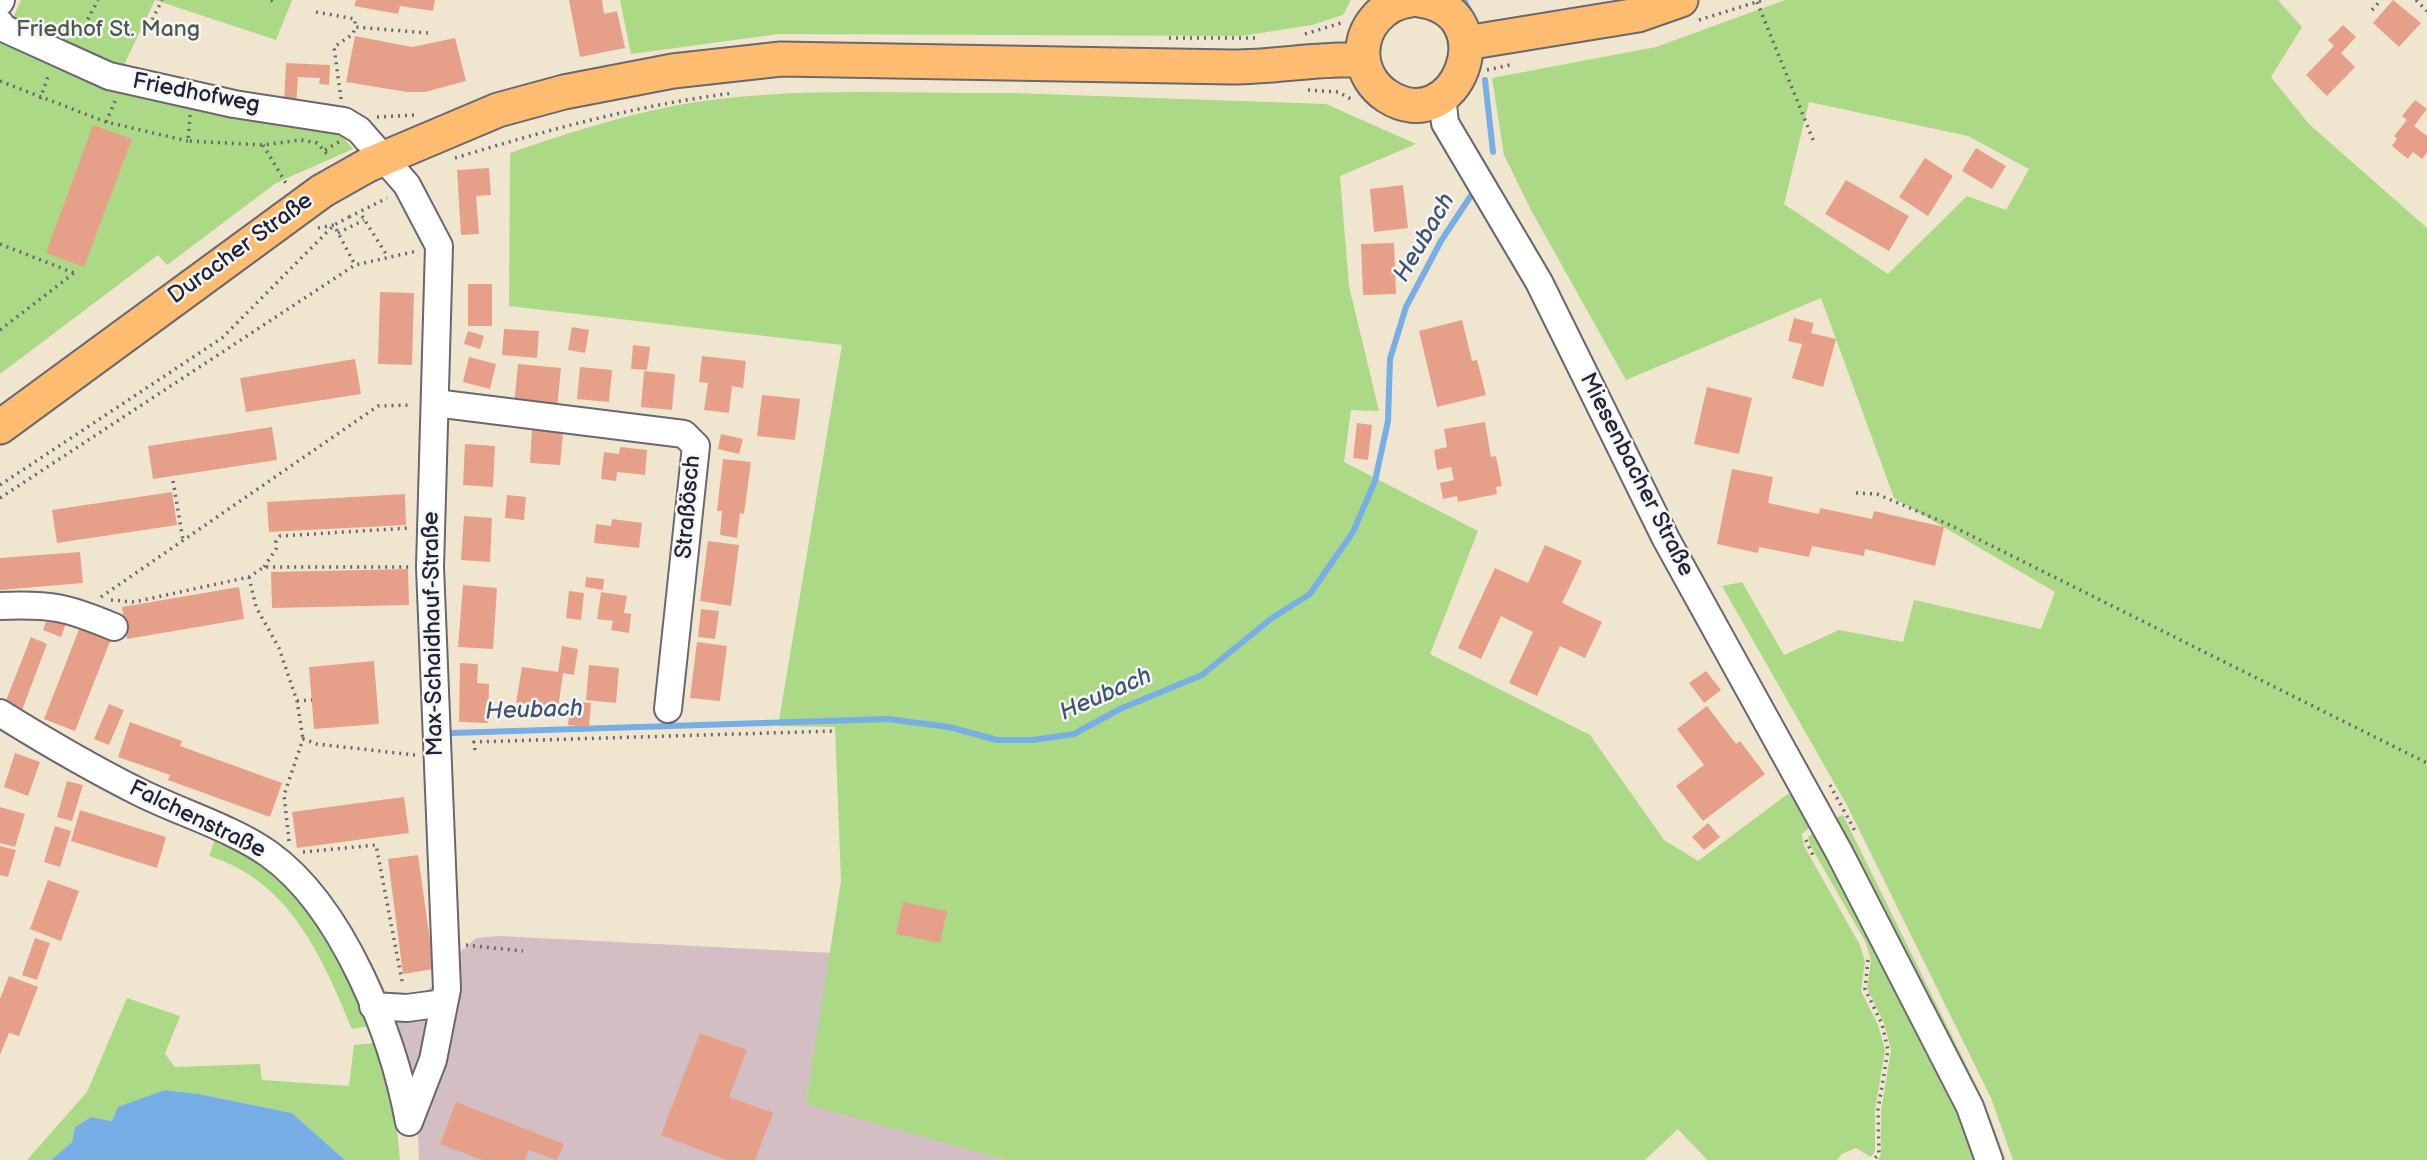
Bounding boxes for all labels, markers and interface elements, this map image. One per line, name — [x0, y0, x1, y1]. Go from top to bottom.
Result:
park label: Friedhof St. Mang — [16, 16, 200, 44]
street label: Friedhofweg — [130, 68, 262, 120]
street label: Duracher Straße — [163, 187, 319, 311]
water label: Heubach — [1388, 188, 1462, 288]
street label: Miesenbacher Straße — [1573, 369, 1699, 581]
street label: Straßösch — [671, 454, 707, 560]
street label: Max-Schaidhauf-Straße — [418, 511, 450, 757]
water label: Heubach — [1056, 662, 1156, 728]
water label: Heubach — [485, 695, 583, 727]
street label: Falchenstraße — [124, 775, 270, 865]

